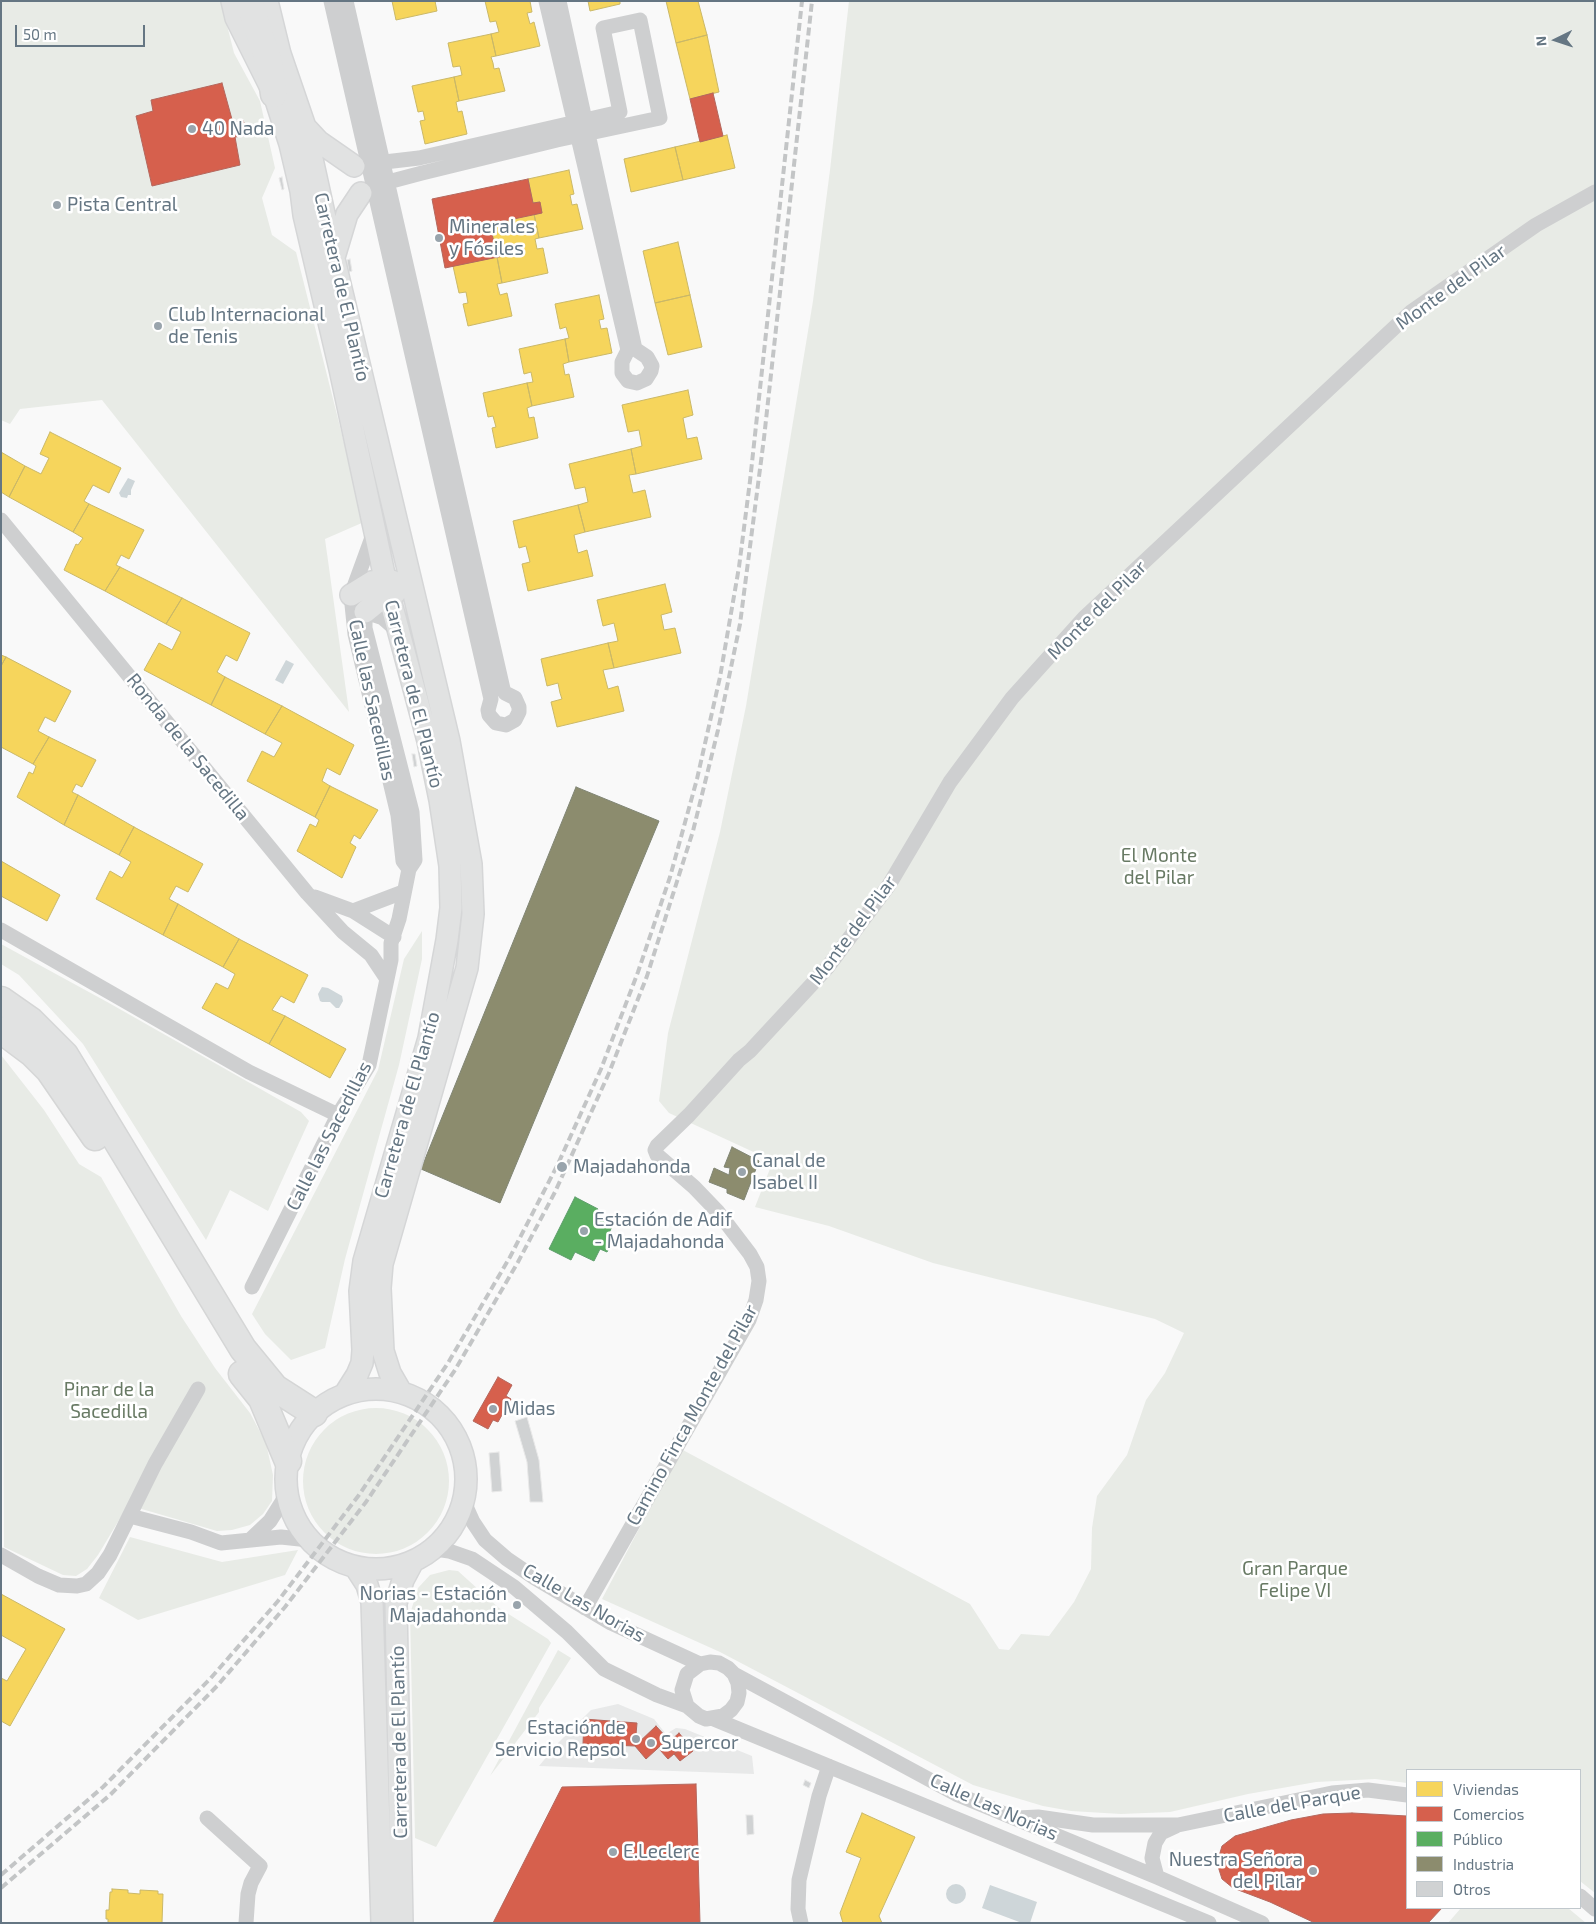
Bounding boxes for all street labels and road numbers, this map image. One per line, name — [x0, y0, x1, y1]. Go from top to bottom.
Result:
street label: Carretera de El Plantío — [309, 190, 375, 384]
street label: Monte del Pilar — [1391, 239, 1511, 335]
street label: Monte del Pilar — [1043, 556, 1151, 664]
street label: Carretera de El Plantío — [380, 598, 448, 790]
street label: Calle las Sacedillas — [344, 617, 400, 783]
street label: Ronda de la Sacedilla — [122, 669, 254, 825]
street label: Monte del Pilar — [805, 871, 901, 989]
street label: Carretera de El Plantío — [369, 1009, 445, 1201]
street label: Calle las Sacedillas — [282, 1058, 376, 1214]
street label: Camino Finca Monte del Pilar — [622, 1300, 762, 1530]
street label: Calle Las Norias — [519, 1559, 649, 1647]
street label: Carretera de El Plantío — [386, 1645, 412, 1839]
street label: Calle Las Norias — [926, 1769, 1062, 1845]
street label: Calle del Parque — [1222, 1781, 1362, 1827]

